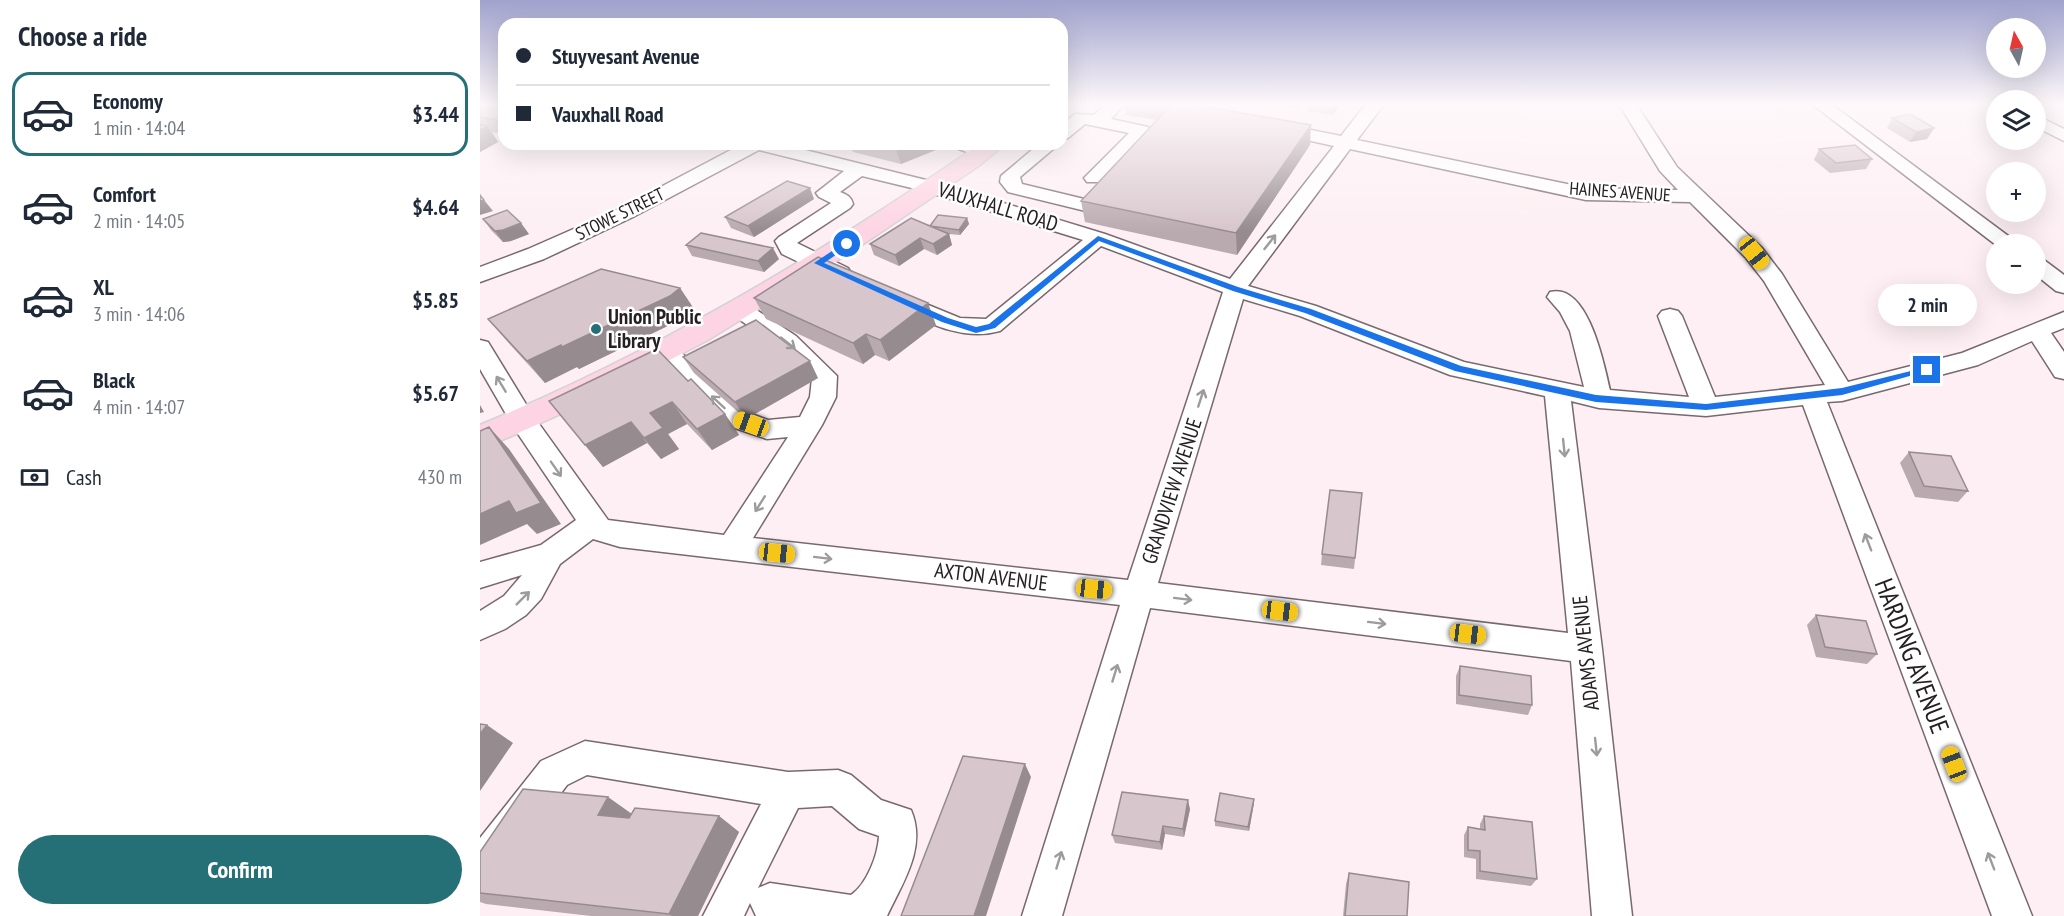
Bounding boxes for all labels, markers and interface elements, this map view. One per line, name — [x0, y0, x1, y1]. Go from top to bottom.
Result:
north arrow — [1986, 18, 2046, 78]
map controls — [1986, 18, 2046, 294]
text: Choose a ride — [18, 19, 147, 53]
text: Stuyvesant Avenue — [552, 42, 700, 70]
icon: car — [21, 87, 75, 141]
text: Economy — [93, 87, 163, 115]
button: layers — [1986, 90, 2046, 150]
text: $3.44 — [412, 100, 459, 128]
text: Vauxhall Road — [552, 100, 664, 128]
text: 1 min · 14:04 — [93, 115, 185, 141]
button: + — [1986, 162, 2046, 222]
street label: VAUXHALL ROAD — [934, 175, 1061, 238]
street label: HAINES AVENUE — [1569, 176, 1671, 207]
icon: car — [21, 180, 75, 234]
text: Comfort — [93, 180, 156, 208]
street label: STOWE STREET — [572, 182, 668, 245]
text: $4.64 — [412, 193, 459, 221]
text: 2 min · 14:05 — [93, 208, 185, 234]
route start — [833, 230, 860, 257]
car — [1736, 233, 1772, 273]
one-way arrow — [1264, 234, 1277, 250]
button: − — [1986, 234, 2046, 294]
icon: car — [21, 273, 75, 327]
text: XL — [93, 273, 114, 301]
callout: 2 min — [1878, 283, 1976, 325]
text: $5.85 — [412, 286, 459, 314]
text: 2 min — [1907, 292, 1948, 318]
text: 3 min · 14:06 — [93, 301, 185, 327]
place label: Union Public Library — [608, 303, 702, 354]
marker: Union Public Library — [589, 322, 603, 336]
one-way arrow — [780, 337, 796, 350]
route end — [1913, 356, 1940, 383]
icon: car — [21, 366, 75, 420]
text: Black — [93, 366, 135, 394]
one-way arrow — [495, 376, 507, 393]
text: $5.67 — [412, 379, 459, 407]
one-way arrow — [1196, 389, 1207, 408]
text: 4 min · 14:07 — [93, 394, 185, 420]
one-way arrow — [710, 395, 725, 409]
car — [731, 409, 771, 439]
street label: GRANDVIEW AVENUE — [1135, 414, 1208, 567]
one-way arrow — [1559, 438, 1570, 458]
one-way arrow — [550, 460, 562, 476]
icon: cash — [18, 461, 51, 494]
text: Cash — [66, 463, 102, 491]
text: 430 m — [418, 464, 462, 490]
one-way arrow — [753, 495, 765, 512]
one-way arrow — [1862, 533, 1873, 552]
car — [758, 542, 796, 564]
one-way arrow — [812, 553, 832, 564]
street label: AXTON AVENUE — [933, 556, 1049, 597]
street label: HARDING AVENUE — [1868, 574, 1957, 738]
car — [1075, 578, 1113, 600]
one-way arrow — [515, 591, 530, 605]
one-way arrow — [1173, 594, 1193, 605]
street label: ADAMS AVENUE — [1566, 594, 1605, 712]
car — [1261, 600, 1299, 622]
one-way arrow — [1366, 618, 1386, 629]
car — [1449, 623, 1487, 645]
one-way arrow — [1110, 664, 1121, 683]
one-way arrow — [1591, 736, 1602, 756]
car — [1939, 744, 1969, 784]
button: Confirm — [18, 835, 462, 904]
one-way arrow — [1054, 851, 1065, 870]
one-way arrow — [1985, 853, 1996, 871]

